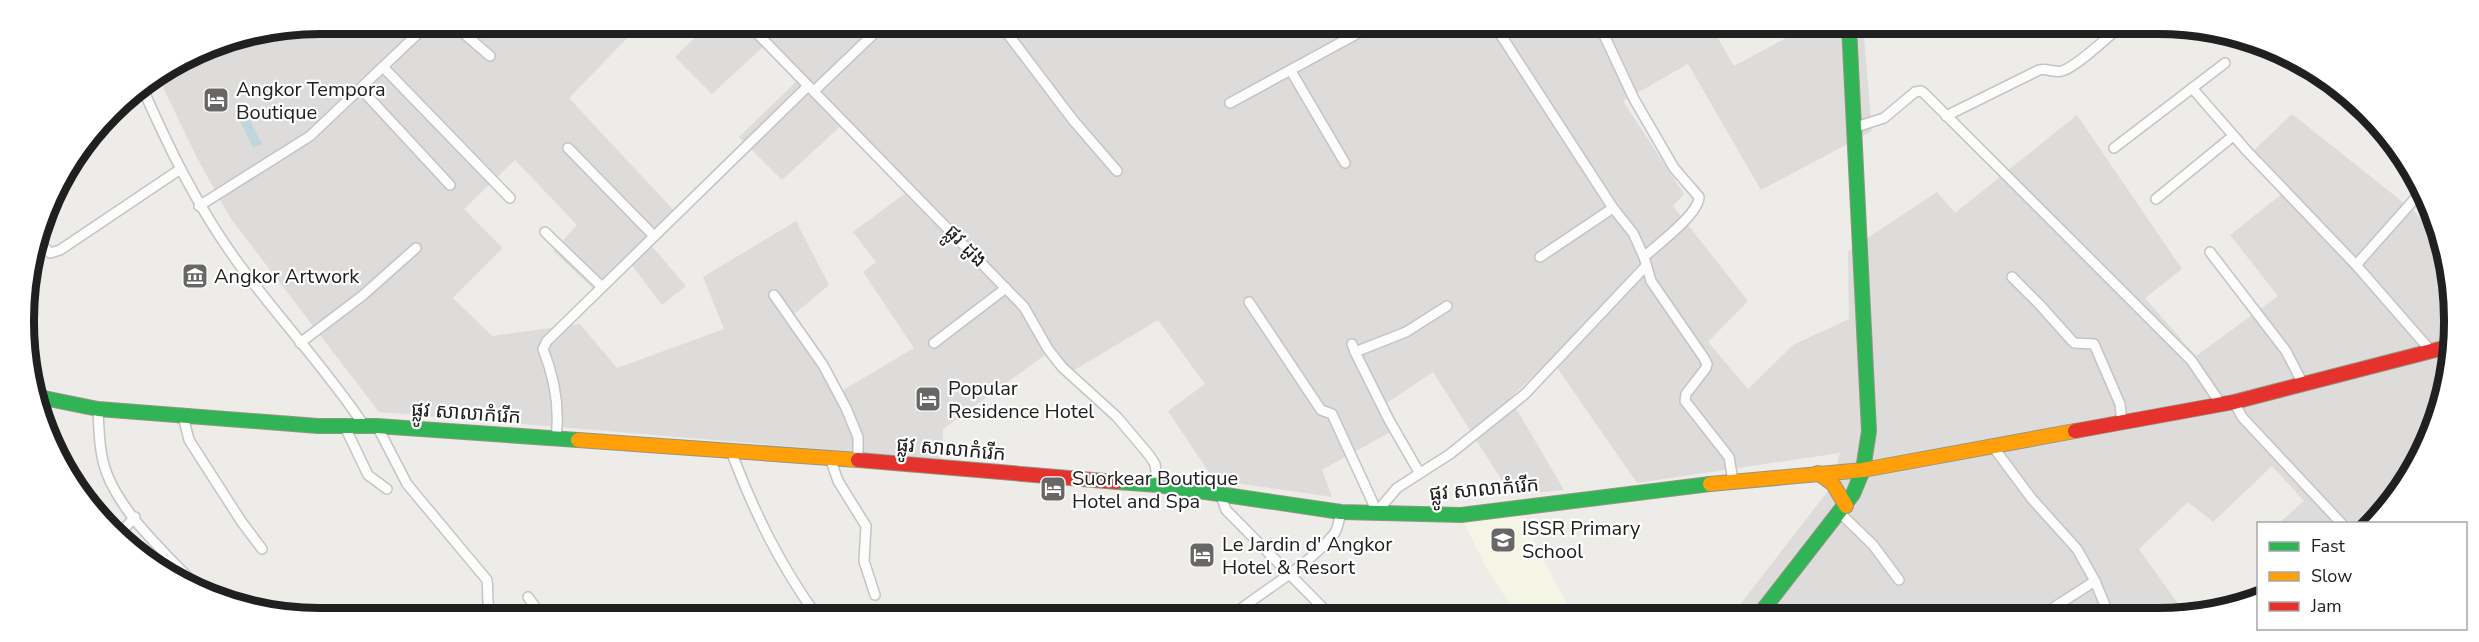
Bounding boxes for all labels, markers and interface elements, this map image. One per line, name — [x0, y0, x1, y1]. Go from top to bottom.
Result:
place label: Angkor Tempora Boutique — [236, 76, 386, 126]
hotel icon: Angkor Tempora Boutique — [201, 85, 231, 115]
street label: ផ្លូវ ដូង — [935, 219, 993, 277]
museum icon: Angkor Artwork — [180, 261, 210, 291]
place label: Angkor Artwork — [214, 263, 360, 290]
place label: Popular Residence Hotel — [948, 375, 1094, 425]
hotel icon: Popular Residence Hotel — [913, 384, 943, 414]
street label: ផ្លូវ សាលាកំរើក — [410, 396, 522, 435]
street label: ផ្លូវ សាលាកំរើក — [895, 431, 1007, 472]
place label: Suorkear Boutique Hotel and Spa — [1072, 465, 1238, 515]
street label: ផ្លូវ សាលាកំរើក — [1428, 471, 1540, 512]
hotel icon: Suorkear Boutique Hotel and Spa — [1038, 474, 1068, 504]
place label: ISSR Primary School — [1522, 515, 1641, 565]
legend — [2257, 522, 2467, 630]
school or university icon: ISSR Primary School — [1488, 525, 1518, 555]
place label: Le Jardin d' Angkor Hotel & Resort — [1222, 531, 1392, 581]
text: Fast — [2311, 534, 2346, 558]
hotel icon: Le Jardin d' Angkor Hotel & Resort — [1187, 540, 1217, 570]
text: Slow — [2311, 564, 2352, 588]
text: Jam — [2310, 594, 2342, 618]

